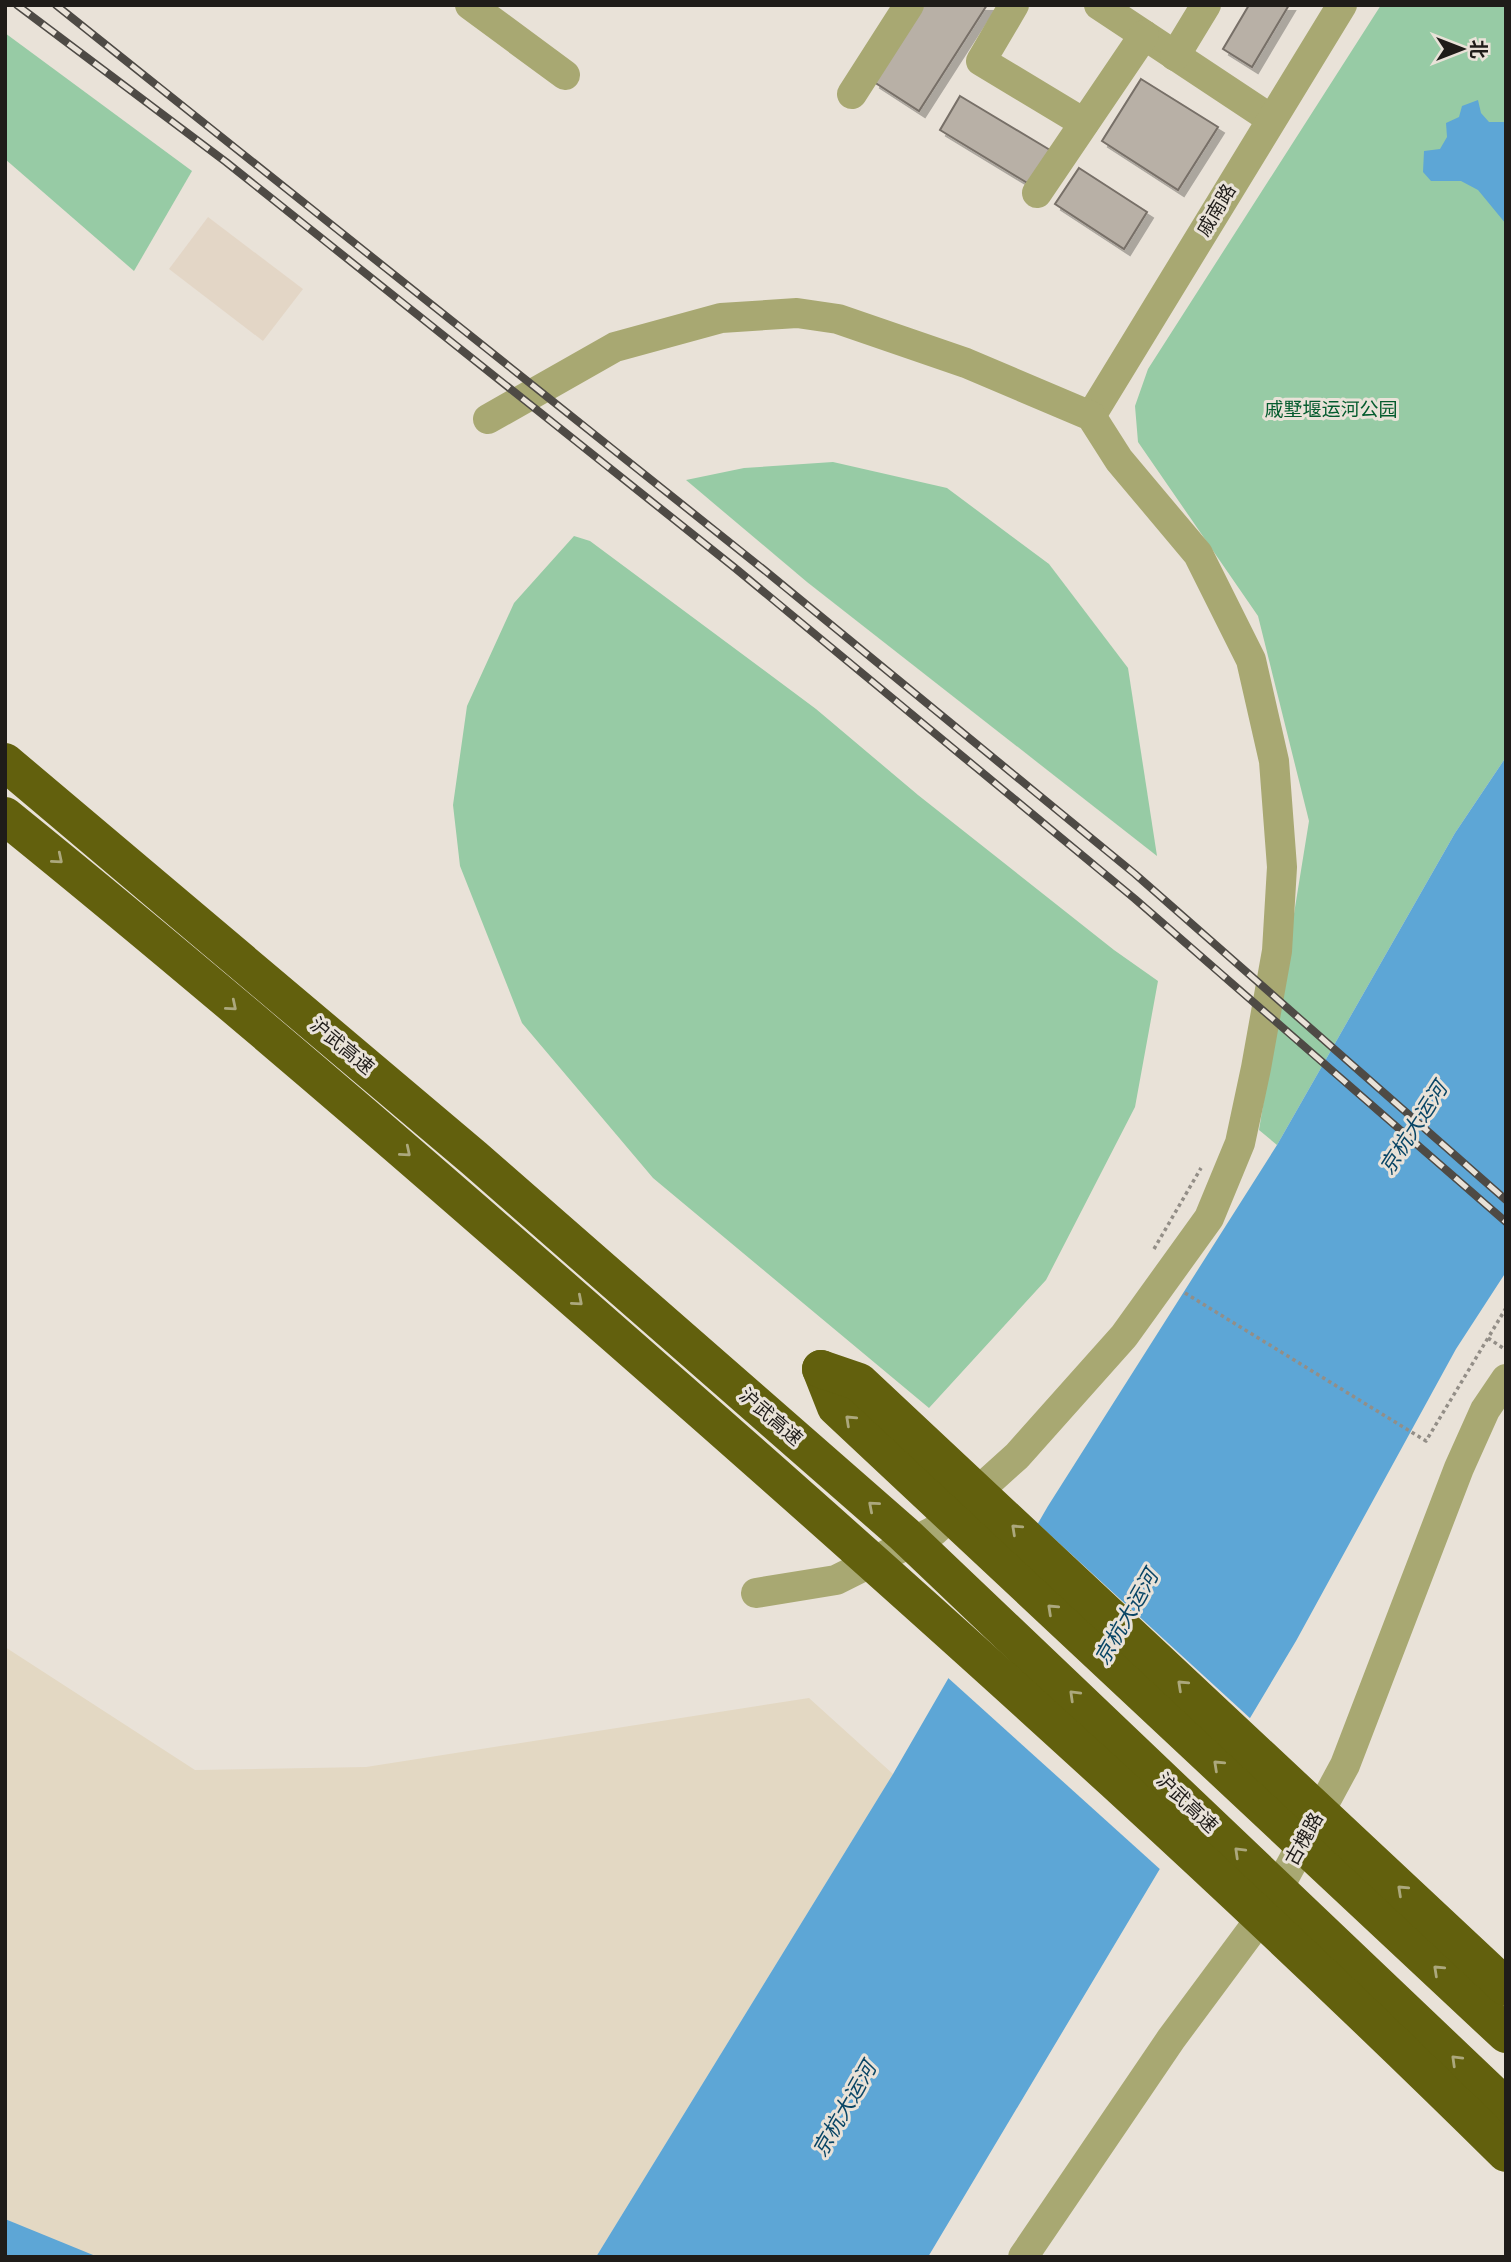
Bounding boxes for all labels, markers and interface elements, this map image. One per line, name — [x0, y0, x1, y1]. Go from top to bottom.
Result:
north arrow — [1427, 14, 1497, 84]
text: 北 — [1467, 39, 1490, 59]
street label: 戚南路 — [1191, 180, 1241, 240]
park label: 戚墅堰运河公园 — [1264, 398, 1398, 421]
one-way arrow — [49, 851, 62, 863]
one-way arrow — [224, 997, 237, 1010]
street label: 沪武高速 — [305, 1013, 379, 1079]
water label: 京杭大运河 — [1374, 1074, 1454, 1179]
one-way arrow — [398, 1144, 411, 1156]
one-way arrow — [569, 1293, 582, 1306]
street label: 沪武高速 — [735, 1383, 807, 1451]
one-way arrow — [845, 1416, 858, 1429]
one-way arrow — [868, 1502, 881, 1514]
one-way arrow — [1011, 1525, 1024, 1538]
water label: 京杭大运河 — [1089, 1562, 1165, 1669]
one-way arrow — [1047, 1605, 1060, 1618]
one-way arrow — [1177, 1681, 1190, 1693]
one-way arrow — [1069, 1691, 1082, 1704]
one-way arrow — [1213, 1760, 1226, 1773]
street label: 沪武高速 — [1152, 1768, 1222, 1838]
street label: 古槐路 — [1280, 1808, 1328, 1870]
one-way arrow — [1234, 1848, 1247, 1861]
one-way arrow — [1397, 1886, 1410, 1899]
one-way arrow — [1433, 1966, 1446, 1979]
water label: 京杭大运河 — [807, 2054, 883, 2161]
one-way arrow — [1451, 2056, 1464, 2069]

